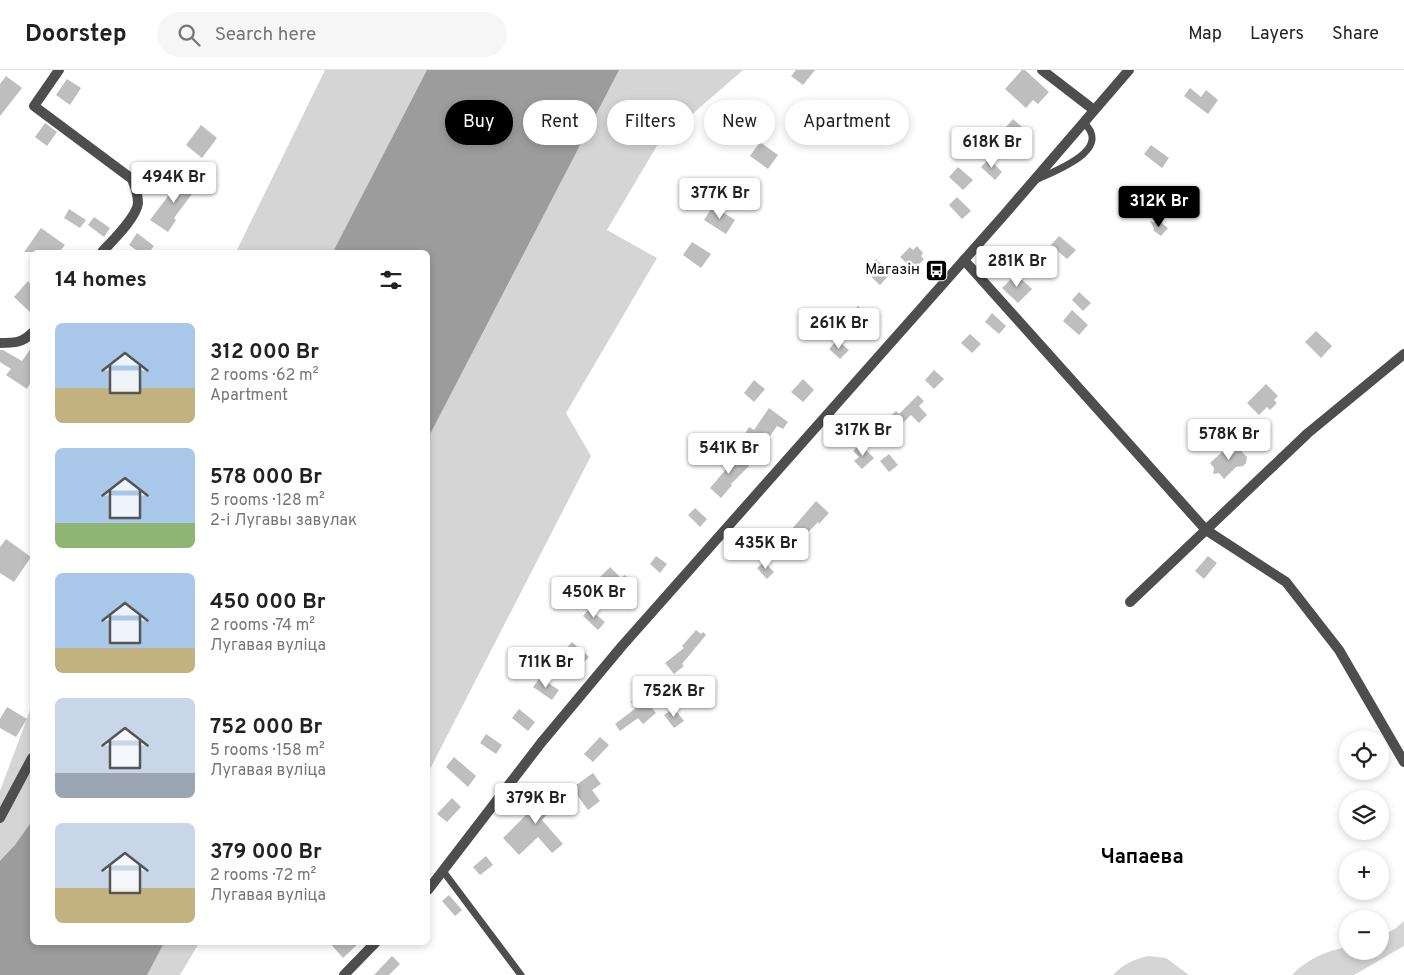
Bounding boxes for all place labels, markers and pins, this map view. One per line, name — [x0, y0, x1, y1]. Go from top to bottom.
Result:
pin: 618K Br — [946, 126, 1038, 169]
pin: 494K Br — [128, 162, 220, 204]
pin: 377K Br — [674, 178, 766, 220]
pin: 312K Br — [1113, 186, 1205, 228]
pin: 281K Br — [971, 246, 1063, 288]
bus stop icon: Магазін — [924, 258, 948, 282]
place label: Магазін — [865, 261, 920, 280]
pin: 261K Br — [793, 308, 885, 350]
pin: 317K Br — [817, 414, 909, 457]
pin: 578K Br — [1183, 418, 1275, 461]
pin: 541K Br — [683, 432, 775, 475]
pin: 435K Br — [720, 528, 812, 570]
pin: 450K Br — [548, 576, 640, 619]
pin: 711K Br — [500, 646, 592, 689]
pin: 752K Br — [628, 676, 720, 718]
pin: 379K Br — [490, 782, 582, 825]

